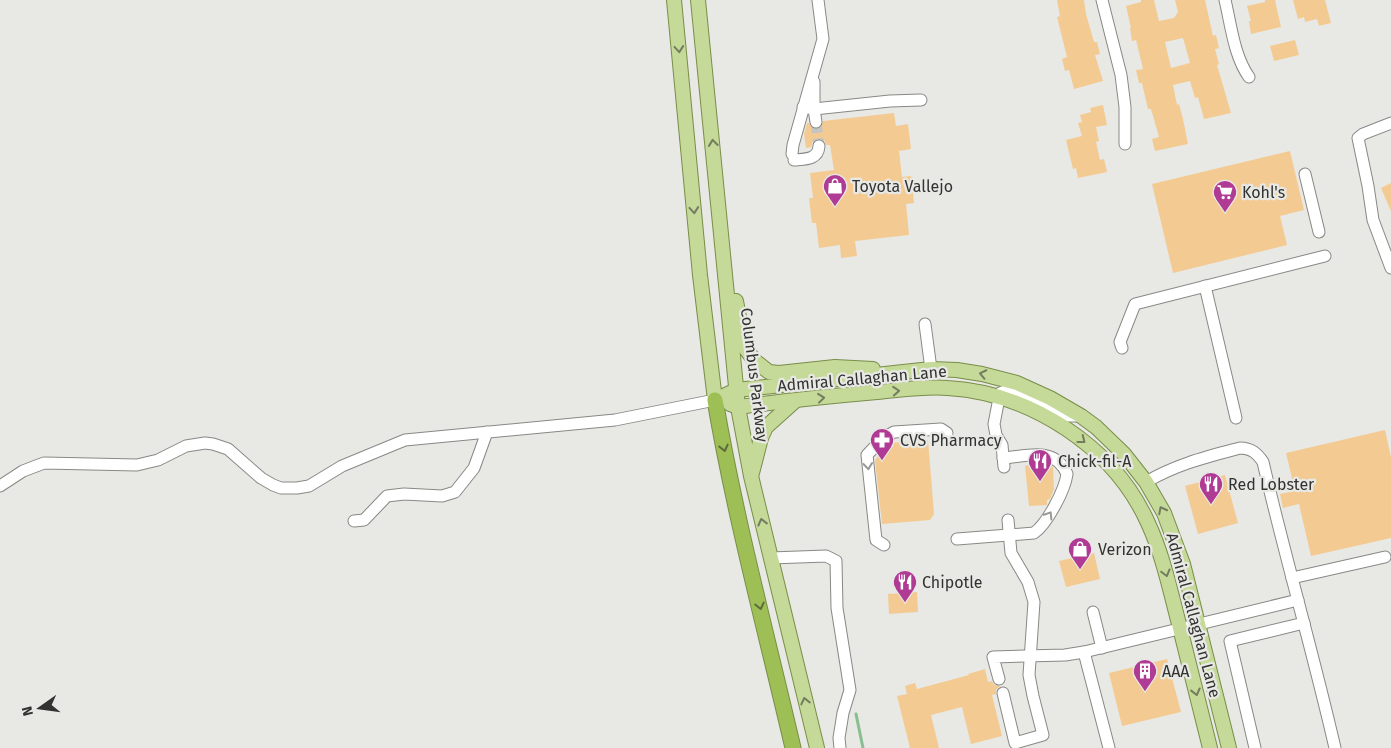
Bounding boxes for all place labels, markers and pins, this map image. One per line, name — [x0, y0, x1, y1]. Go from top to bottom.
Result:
shop icon: Toyota Vallejo — [822, 173, 848, 207]
place label: Toyota Vallejo — [852, 177, 953, 196]
supermarket icon: Kohl's — [1212, 179, 1238, 213]
place label: Kohl's — [1242, 183, 1285, 202]
pharmacy icon: CVS Pharmacy — [869, 427, 895, 461]
place label: CVS Pharmacy — [900, 431, 1002, 450]
restaurant icon: Chick-fil-A — [1027, 448, 1053, 482]
place label: Chick-fil-A — [1058, 452, 1132, 471]
restaurant icon: Red Lobster — [1198, 471, 1224, 505]
place label: Red Lobster — [1228, 475, 1315, 494]
shop icon: Verizon — [1067, 536, 1093, 570]
place label: Verizon — [1098, 540, 1152, 559]
restaurant icon: Chipotle — [892, 569, 918, 603]
place label: Chipotle — [922, 573, 982, 592]
building icon: AAA — [1132, 658, 1158, 692]
place label: AAA — [1162, 662, 1190, 681]

